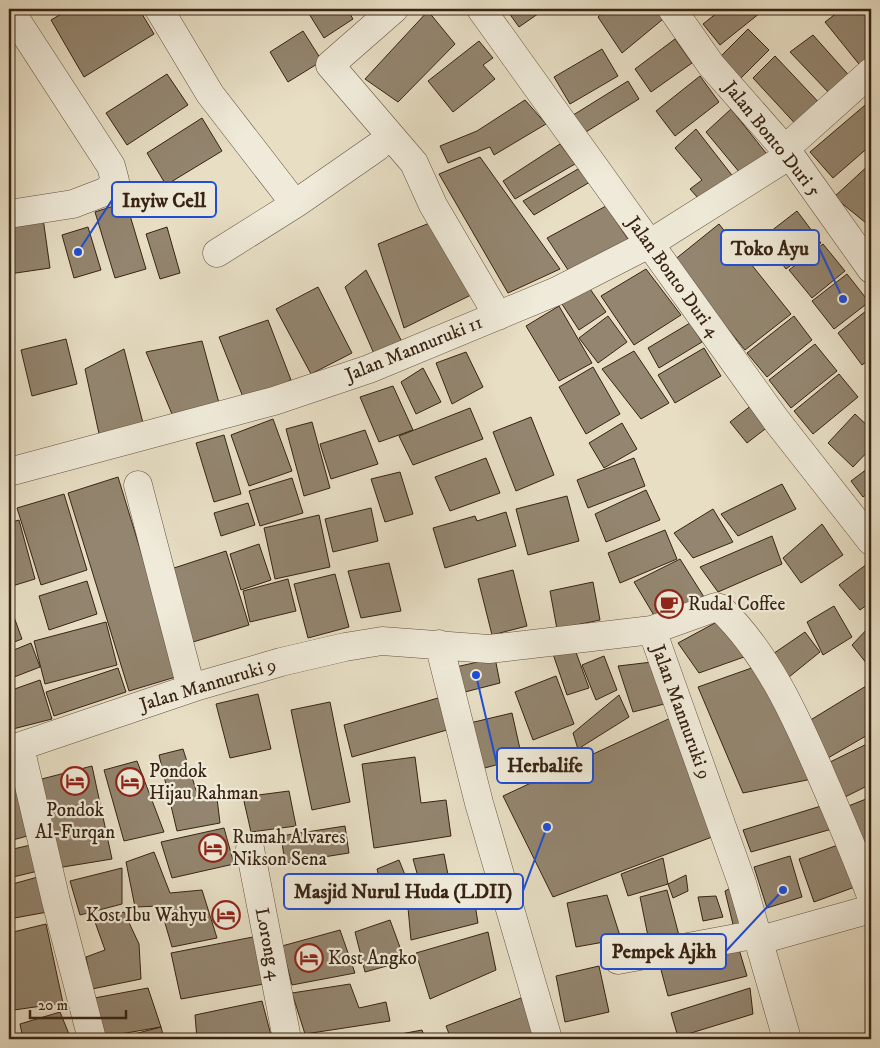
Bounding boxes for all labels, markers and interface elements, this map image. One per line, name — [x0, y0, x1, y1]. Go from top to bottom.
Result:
street label: Jalan Bonto Duri 5 — [717, 75, 826, 202]
callout: Inyiw Cell — [112, 182, 216, 217]
text: Inyiw Cell — [122, 189, 207, 214]
street label: Jalan Bonto Duri 4 — [620, 210, 725, 343]
callout: Toko Ayu — [721, 230, 819, 265]
text: Toko Ayu — [730, 237, 809, 262]
street label: Jalan Mannuruki 11 — [340, 311, 486, 388]
cafe icon: Rudal Coffee — [654, 589, 684, 619]
place label: Rudal Coffee — [688, 593, 785, 616]
street label: Jalan Mannuruki 9 — [645, 640, 716, 782]
street label: Jalan Mannuruki 9 — [135, 653, 279, 717]
callout: Herbalife — [497, 748, 593, 783]
text: Herbalife — [507, 754, 584, 779]
place label: Pondok Hijau Rahman — [149, 760, 259, 805]
hotel icon: Pondok Al-Furqan — [60, 766, 90, 796]
hotel icon: Pondok Hijau Rahman — [115, 767, 145, 797]
place label: Pondok Al-Furqan — [35, 799, 115, 845]
place label: Rumah Alvares Nikson Sena — [232, 826, 346, 871]
hotel icon: Rumah Alvares Nikson Sena — [198, 833, 228, 863]
callout: Masjid Nurul Huda (LDII) — [284, 874, 523, 909]
text: Masjid Nurul Huda (LDII) — [294, 880, 512, 905]
hotel icon: Kost Ibu Wahyu — [211, 900, 241, 930]
place label: Kost Ibu Wahyu — [86, 904, 207, 927]
street label: Lorong 4 — [250, 906, 286, 983]
callout: Pempek Ajkh — [601, 934, 726, 969]
text: Pempek Ajkh — [611, 940, 717, 965]
hotel icon: Kost Angko — [294, 943, 324, 973]
place label: Kost Angko — [328, 947, 417, 970]
scale bar — [30, 988, 126, 1020]
text: 20 m — [38, 996, 68, 1015]

